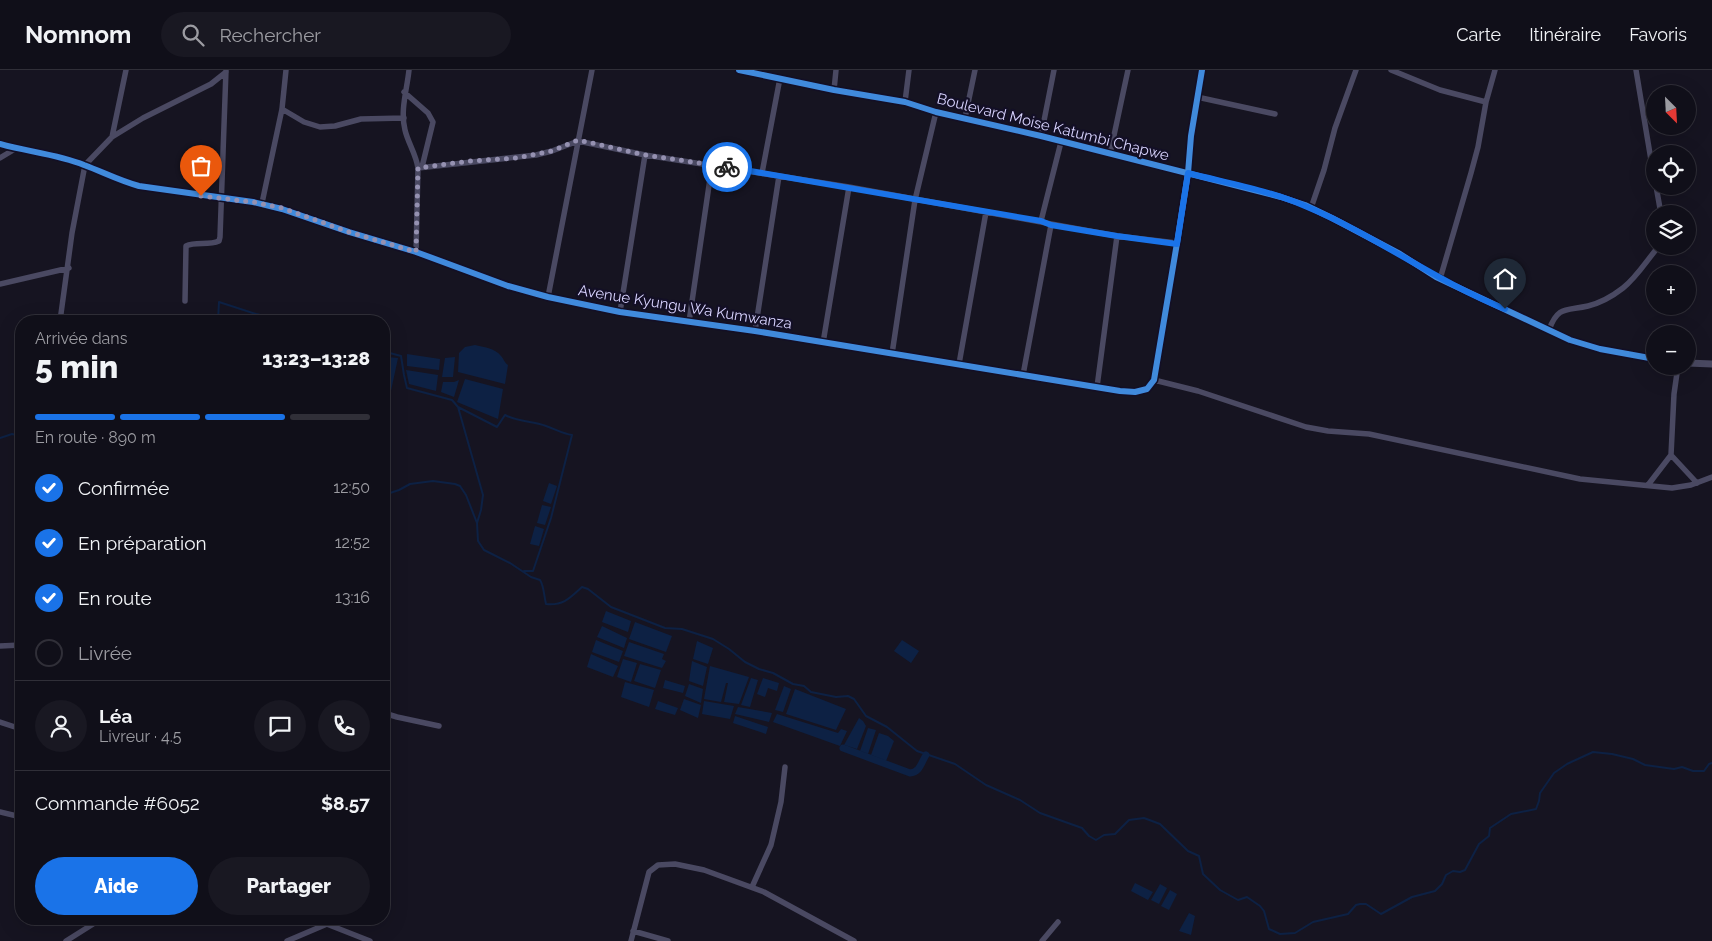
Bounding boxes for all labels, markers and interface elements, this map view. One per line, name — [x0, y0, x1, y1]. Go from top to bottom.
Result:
search box — [161, 12, 511, 57]
text: Nomnom — [25, 20, 131, 49]
icon: search — [179, 21, 207, 49]
text: Rechercher — [219, 24, 321, 46]
text: Carte — [1456, 24, 1501, 45]
text: Itinéraire — [1529, 24, 1601, 45]
text: Favoris — [1629, 24, 1687, 45]
north arrow — [1646, 85, 1696, 135]
map controls — [1646, 85, 1696, 375]
street label: Boulevard Moise Katumbi Chapwe — [935, 89, 1171, 165]
courier — [702, 142, 752, 192]
pin — [180, 145, 222, 196]
button: locate — [1646, 145, 1696, 195]
icon: bag — [187, 152, 215, 180]
icon: bike — [713, 153, 741, 181]
button: layers — [1646, 205, 1696, 255]
pin — [1484, 258, 1526, 309]
icon: home — [1491, 265, 1519, 293]
button: + — [1646, 265, 1696, 315]
street label: Avenue Kyungu Wa Kumwanza — [577, 281, 793, 333]
button: − — [1646, 325, 1696, 375]
text: Arrivée dans — [35, 329, 127, 348]
text: 13:23–13:28 — [262, 347, 370, 369]
text: 5 min — [35, 348, 118, 385]
text: En route · 890 m — [35, 428, 156, 447]
icon: check — [35, 474, 63, 502]
text: Confirmée — [78, 477, 169, 499]
text: 12:50 — [333, 478, 370, 497]
icon: check — [35, 529, 63, 557]
text: En préparation — [78, 532, 207, 554]
text: 12:52 — [335, 533, 370, 552]
icon: check — [35, 584, 63, 612]
text: En route — [78, 587, 152, 609]
text: 13:16 — [335, 588, 370, 607]
text: Livrée — [78, 642, 132, 664]
button: person — [35, 700, 87, 752]
button: chat — [254, 700, 306, 752]
button: phone — [318, 700, 370, 752]
text: Léa — [99, 705, 132, 727]
text: Livreur · 4.5 — [99, 727, 182, 746]
text: Commande #6052 — [35, 792, 200, 814]
text: $8.57 — [321, 792, 370, 814]
button: Aide — [35, 857, 198, 915]
button: Partager — [208, 857, 370, 915]

